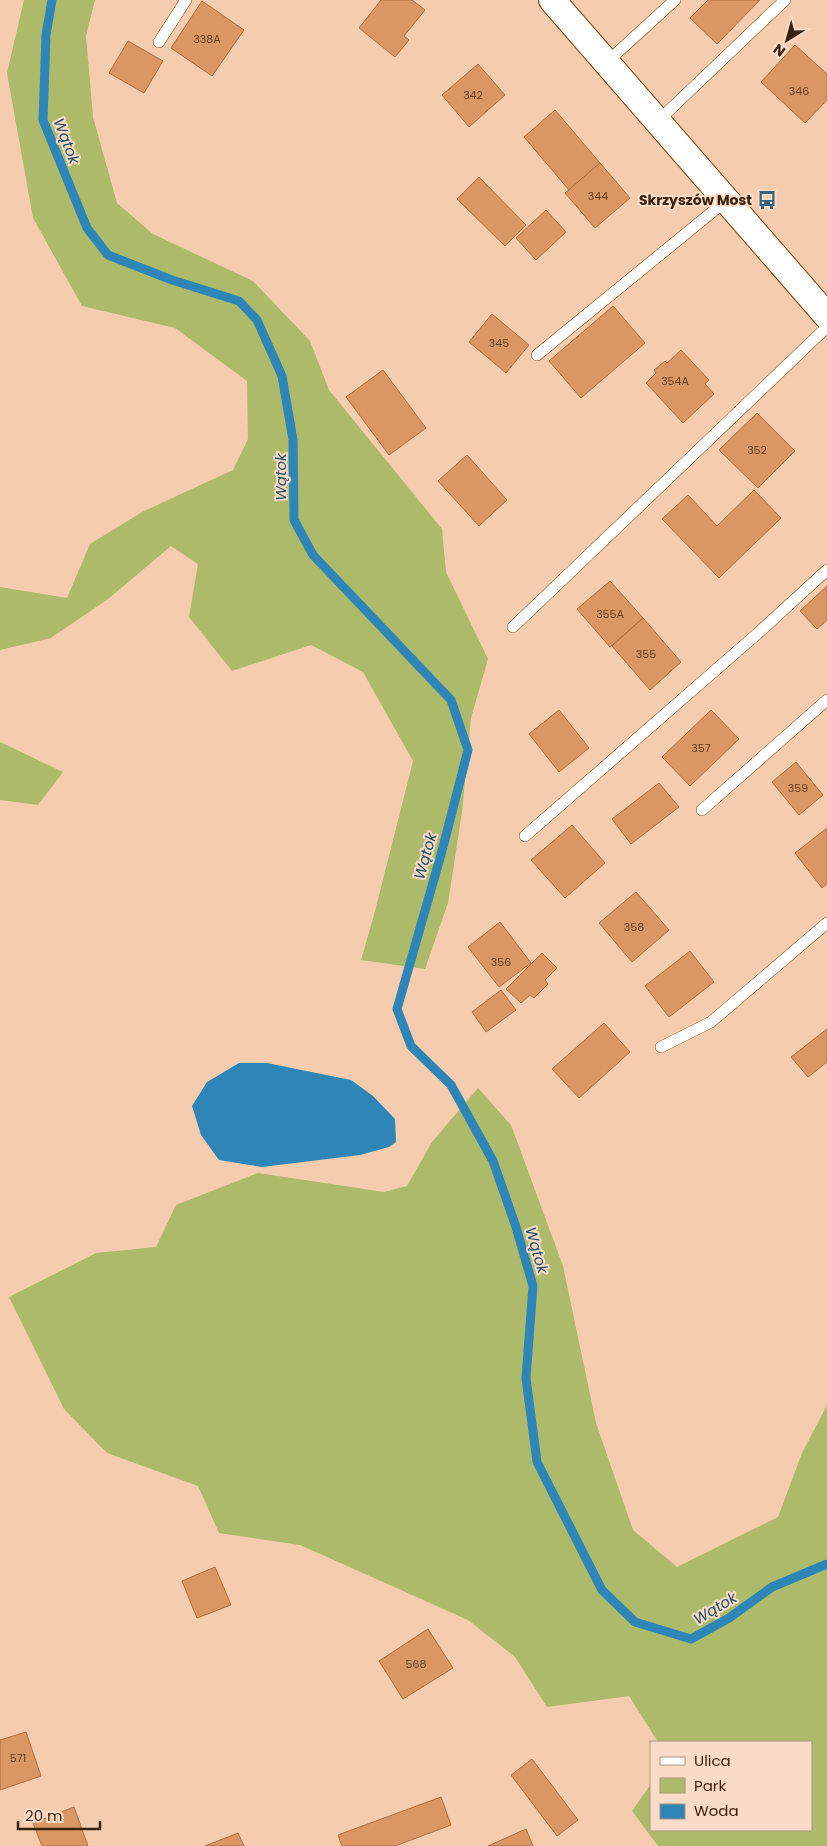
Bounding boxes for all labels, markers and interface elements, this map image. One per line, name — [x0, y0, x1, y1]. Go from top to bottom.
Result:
north arrow — [762, 15, 812, 65]
house number: 338A — [193, 31, 221, 47]
text: N — [769, 39, 789, 62]
house number: 346 — [789, 83, 809, 99]
house number: 342 — [463, 87, 483, 103]
water label: Wątok — [49, 115, 86, 168]
house number: 344 — [588, 188, 608, 204]
bus stop icon: Skrzyszów Most — [756, 189, 778, 211]
place label: Skrzyszów Most — [639, 190, 752, 210]
house number: 345 — [489, 335, 509, 351]
house number: 354A — [661, 373, 689, 389]
house number: 352 — [747, 442, 767, 458]
water label: Wątok — [270, 452, 291, 501]
house number: 355A — [596, 606, 624, 622]
house number: 355 — [636, 646, 656, 662]
house number: 357 — [691, 740, 711, 756]
house number: 359 — [788, 780, 808, 796]
water label: Wątok — [408, 829, 442, 882]
house number: 358 — [624, 919, 644, 935]
house number: 356 — [491, 954, 511, 970]
water label: Wątok — [520, 1224, 554, 1277]
water label: Wątok — [689, 1586, 742, 1629]
house number: 568 — [406, 1656, 426, 1672]
legend — [650, 1741, 812, 1831]
house number: 571 — [10, 1750, 26, 1766]
text: Ulica — [694, 1750, 731, 1771]
text: Park — [694, 1775, 726, 1796]
scale bar — [18, 1798, 100, 1830]
text: Woda — [694, 1800, 739, 1821]
text: 20 m — [25, 1805, 63, 1826]

